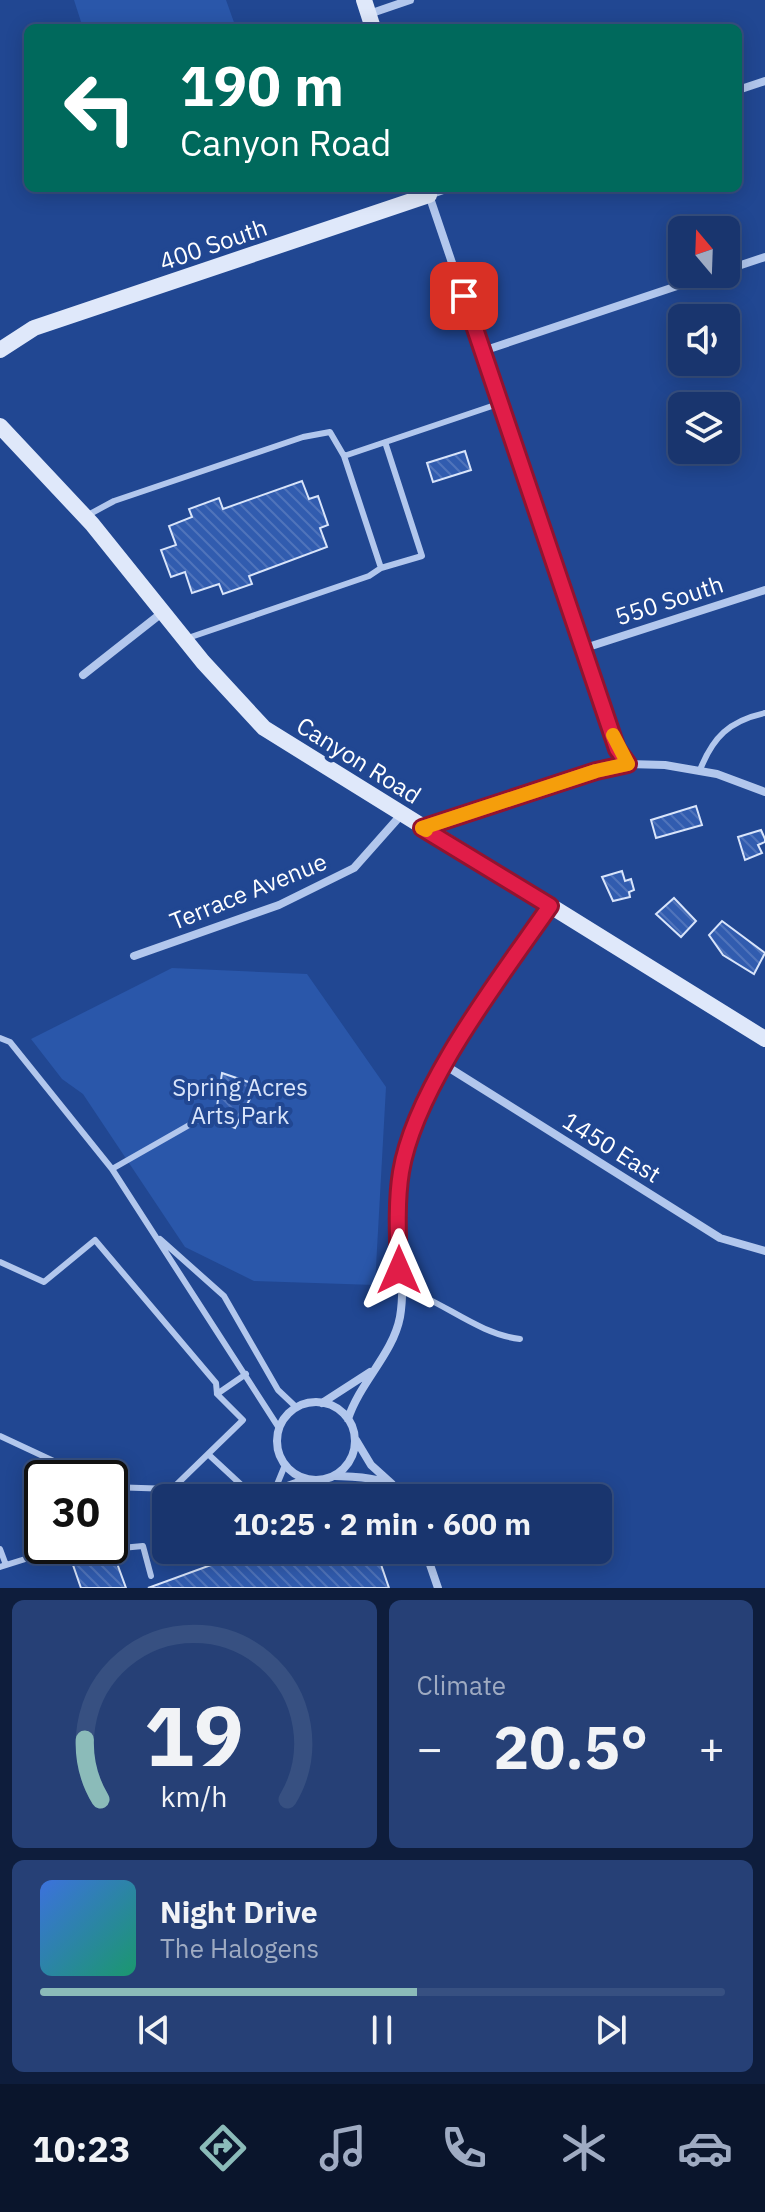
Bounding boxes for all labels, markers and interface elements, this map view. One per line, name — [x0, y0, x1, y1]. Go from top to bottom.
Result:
text: 190 m — [180, 49, 344, 121]
icon: left — [48, 56, 152, 160]
text: Canyon Road — [180, 119, 391, 166]
street label: 400 South — [155, 211, 271, 277]
north arrow — [668, 216, 740, 288]
map controls — [668, 216, 740, 464]
pin — [430, 262, 498, 330]
icon: arrive — [442, 274, 486, 318]
button: sound — [668, 304, 740, 376]
button: layers — [668, 392, 740, 464]
street label: 550 South — [611, 567, 727, 633]
street label: Canyon Road — [291, 709, 427, 811]
street label: Terrace Avenue — [165, 845, 331, 937]
park label: Spring Acres Arts Park — [172, 1071, 308, 1131]
street label: 1450 East — [557, 1104, 667, 1190]
position arrow — [357, 1228, 441, 1312]
speed limit sign: 30 — [24, 1460, 128, 1564]
text: 10:25 · 2 min · 600 m — [233, 1504, 531, 1543]
text: Climate — [417, 1668, 506, 1702]
text: 19 — [144, 1681, 244, 1789]
text: 20.5° — [493, 1707, 648, 1786]
text: − — [417, 1719, 443, 1776]
text: + — [699, 1719, 725, 1776]
text: km/h — [161, 1778, 228, 1815]
text: Night Drive — [160, 1892, 318, 1931]
text: The Halogens — [160, 1931, 319, 1965]
icon: previous — [132, 2008, 176, 2052]
icon: pause — [360, 2008, 404, 2052]
icon: next — [589, 2008, 633, 2052]
icon: directions — [195, 2120, 251, 2176]
icon: music — [315, 2120, 371, 2176]
icon: phone — [436, 2120, 492, 2176]
icon: climate — [556, 2120, 612, 2176]
icon: car — [677, 2120, 733, 2176]
text: 10:23 — [32, 2125, 131, 2172]

